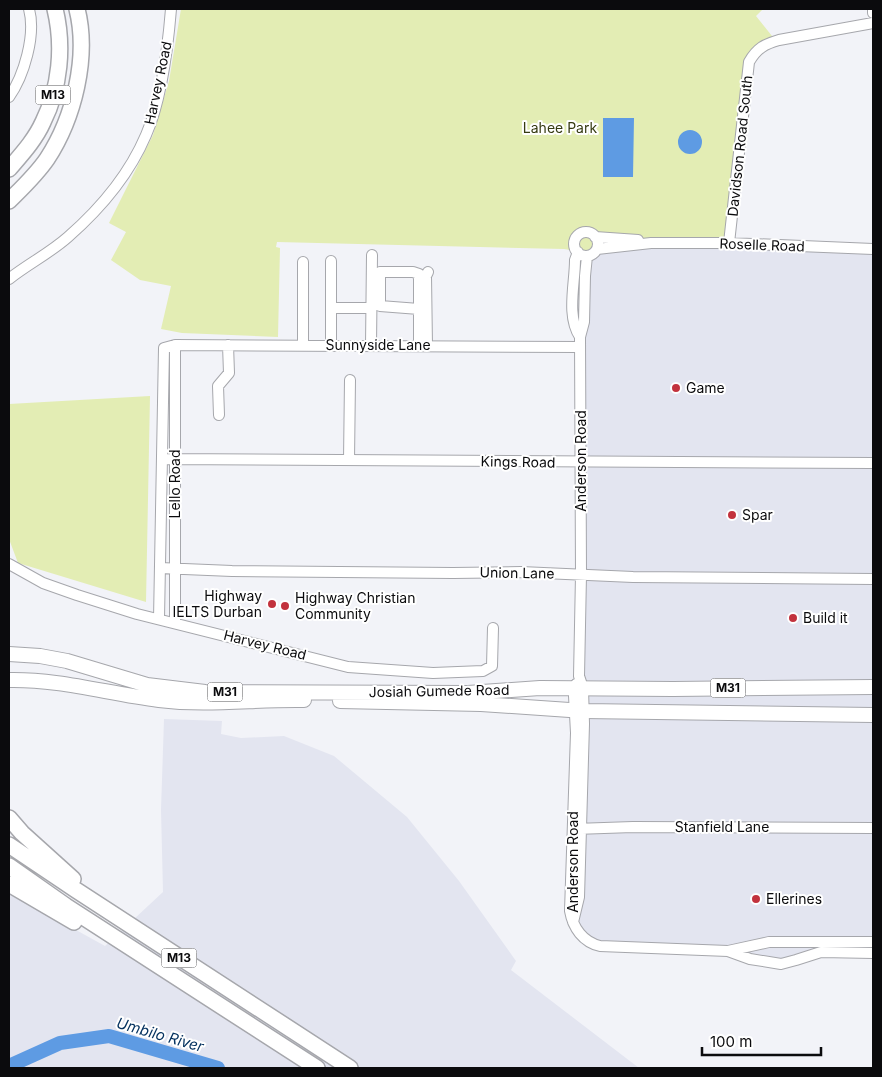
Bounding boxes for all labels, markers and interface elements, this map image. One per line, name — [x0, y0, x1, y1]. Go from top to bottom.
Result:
street label: Harvey Road — [140, 40, 175, 126]
street label: Davidson Road South — [724, 75, 755, 217]
road number: M13 — [36, 86, 70, 104]
park label: Lahee Park — [523, 119, 597, 136]
street label: Roselle Road — [719, 235, 805, 254]
street label: Sunnyside Lane — [325, 336, 431, 353]
place label: Game — [686, 379, 725, 396]
marker: Game — [670, 382, 682, 394]
street label: Anderson Road — [572, 410, 589, 512]
street label: Lello Road — [166, 450, 183, 518]
street label: Kings Road — [480, 452, 556, 471]
place label: Spar — [742, 506, 773, 523]
marker: Spar — [726, 509, 738, 521]
street label: Union Lane — [479, 563, 555, 582]
place label: Highway IELTS Durban — [173, 587, 262, 620]
place label: Highway Christian Community — [295, 589, 415, 622]
marker: Highway IELTS Durban — [266, 598, 278, 610]
marker: Highway Christian Community — [279, 600, 291, 612]
place label: Build it — [803, 609, 848, 626]
marker: Build it — [787, 612, 799, 624]
street label: Harvey Road — [222, 626, 308, 663]
road number: M31 — [710, 678, 746, 698]
street label: Josiah Gumede Road — [368, 681, 510, 700]
road number: M31 — [208, 682, 242, 702]
street label: Anderson Road — [564, 811, 581, 913]
street label: Stanfield Lane — [675, 818, 769, 835]
place label: Ellerines — [766, 890, 822, 907]
marker: Ellerines — [750, 893, 762, 905]
road number: M13 — [162, 948, 196, 968]
water label: Umbilo River — [114, 1013, 206, 1056]
scale bar — [702, 1024, 821, 1056]
text: 100 m — [710, 1032, 752, 1051]

